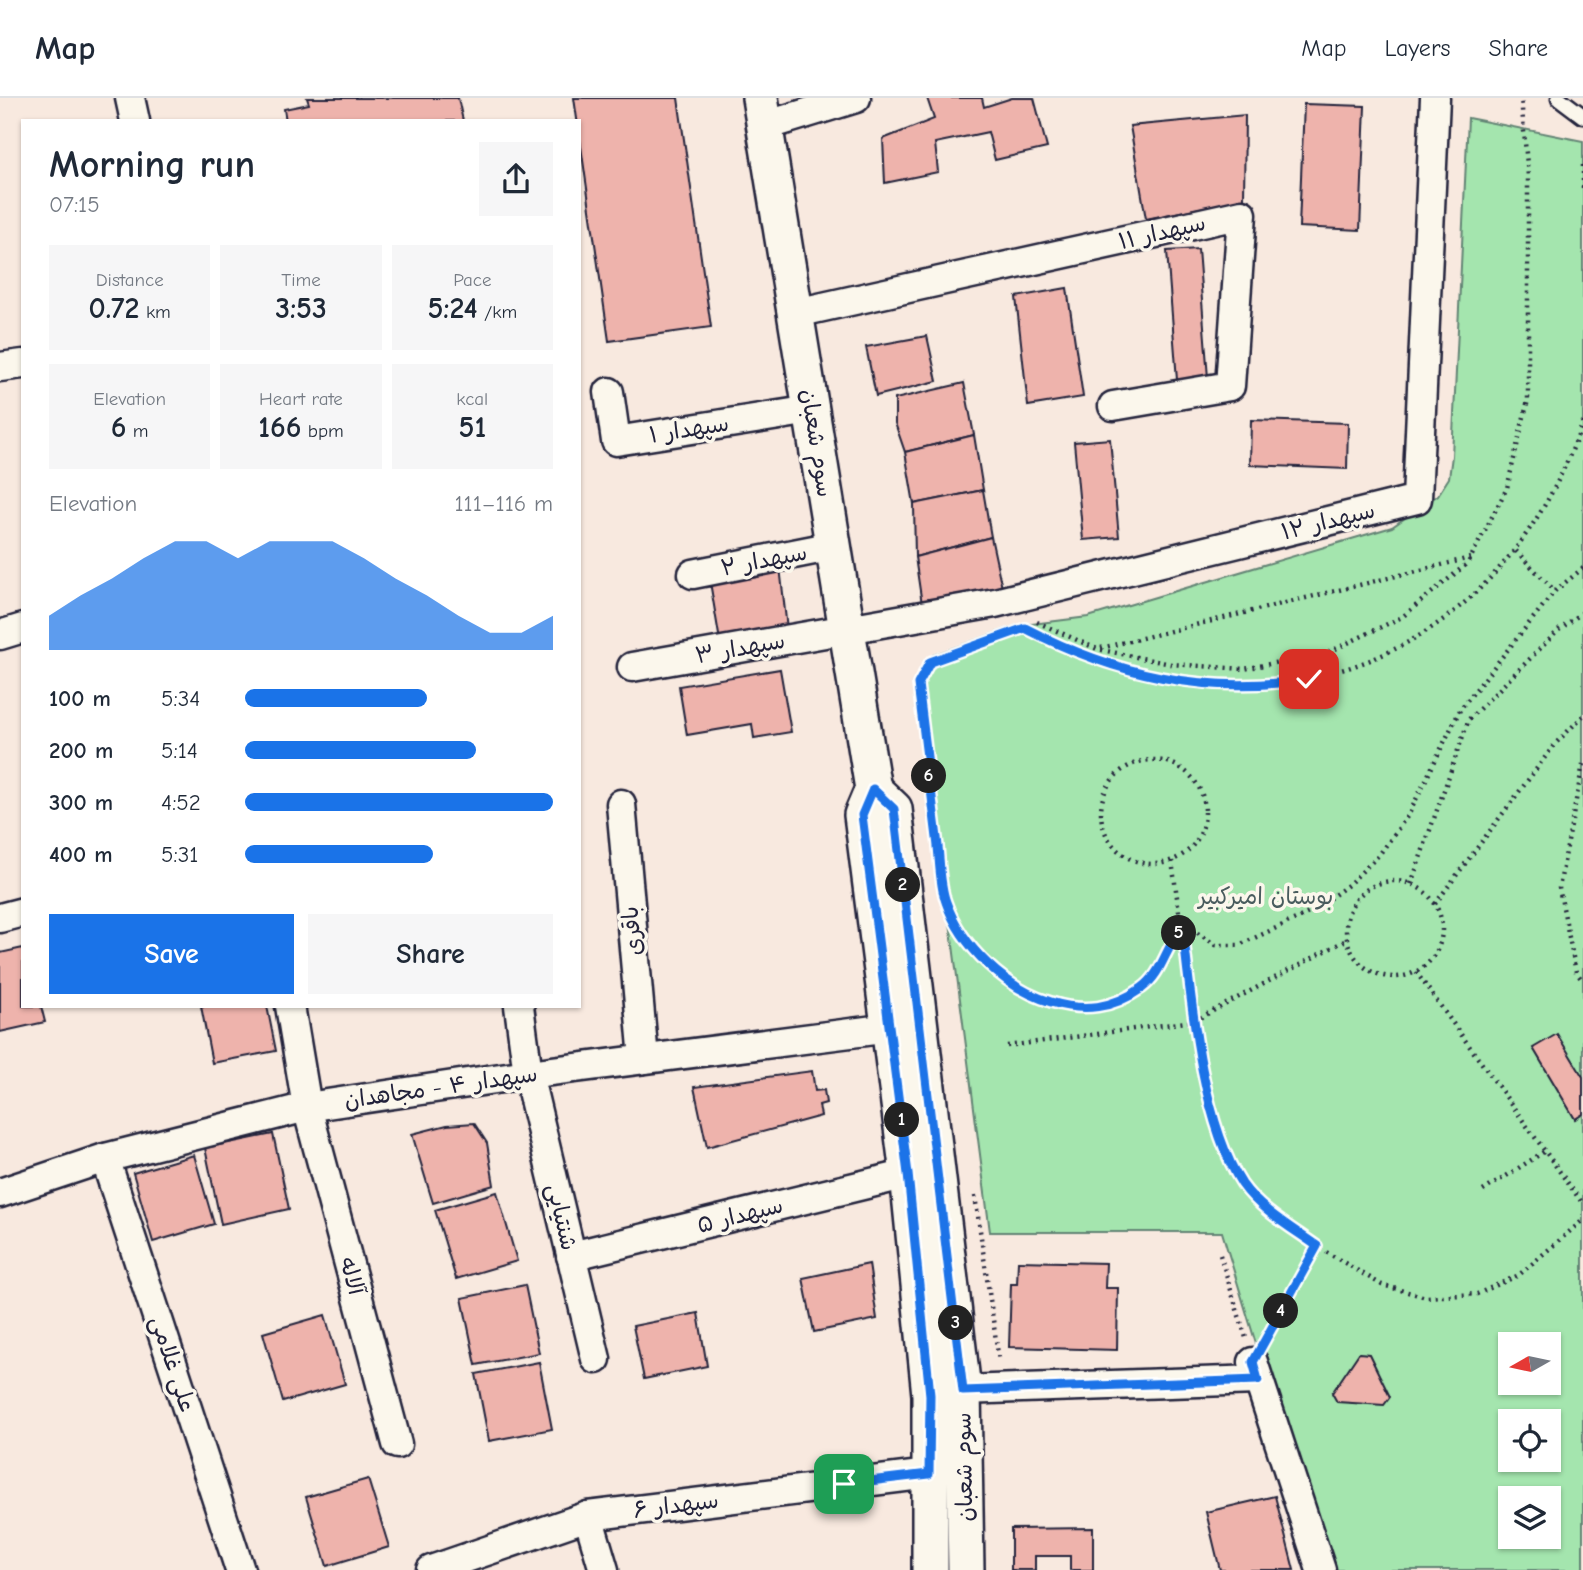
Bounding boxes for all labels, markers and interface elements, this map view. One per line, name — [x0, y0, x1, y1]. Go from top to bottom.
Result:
text: Map — [35, 29, 96, 67]
text: Map — [1301, 34, 1347, 62]
text: Layers — [1385, 34, 1450, 62]
text: Share — [1488, 34, 1548, 62]
button: share — [479, 142, 553, 216]
text: Morning run — [49, 143, 255, 187]
text: 07:15 — [49, 191, 100, 218]
street label: سپهدار ۱۱ — [1116, 209, 1208, 256]
text: Distance — [96, 269, 164, 291]
text: Time — [281, 269, 321, 291]
text: Pace — [453, 269, 491, 291]
text: 0.72 — [89, 291, 140, 326]
text: 3:53 — [275, 291, 327, 326]
text: 5:24 — [427, 291, 478, 326]
text: km — [140, 301, 171, 323]
text: /km — [478, 301, 517, 323]
street label: سوم شعبان — [792, 387, 839, 500]
text: Elevation — [93, 388, 166, 410]
text: Heart rate — [259, 388, 343, 410]
text: kcal — [456, 388, 488, 410]
street label: سپهدار ۱ — [647, 409, 731, 450]
text: 6 — [111, 410, 126, 445]
text: 166 — [258, 410, 301, 445]
text: 51 — [458, 410, 486, 445]
text: m — [126, 420, 149, 442]
text: bpm — [301, 420, 344, 442]
text: Elevation — [49, 490, 137, 517]
text: 111–116 m — [454, 490, 553, 517]
street label: سپهدار ۱۲ — [1278, 496, 1378, 547]
street label: سپهدار ۲ — [719, 538, 810, 583]
street label: سپهدار ۳ — [693, 627, 787, 670]
pin — [1279, 649, 1339, 709]
icon: check — [1290, 660, 1328, 698]
text: 100 m — [49, 685, 111, 712]
text: 5:34 — [161, 685, 200, 712]
text: 200 m — [49, 737, 113, 764]
text: 5:14 — [161, 737, 198, 764]
pin: 6 — [912, 758, 946, 794]
text: 6 — [924, 764, 933, 786]
text: 300 m — [49, 789, 113, 816]
text: 4:52 — [161, 789, 201, 816]
text: 400 m — [49, 841, 113, 868]
text: 5:31 — [161, 841, 198, 868]
pin: 2 — [886, 868, 920, 902]
text: 2 — [898, 873, 907, 895]
park label: بوستان امیرکبیر — [1196, 883, 1334, 910]
street label: باقری — [616, 905, 648, 957]
button: Save — [49, 914, 294, 994]
button: Share — [308, 914, 553, 994]
pin: 5 — [1162, 916, 1196, 950]
text: 5 — [1173, 921, 1184, 943]
street label: سپهدار ۴ - مجاهدان — [343, 1060, 539, 1115]
pin: 1 — [884, 1102, 920, 1138]
text: 1 — [898, 1108, 905, 1130]
street label: شنتیایی — [540, 1181, 583, 1253]
street label: سپهدار ۵ — [694, 1191, 786, 1240]
street label: آلاله — [334, 1254, 370, 1299]
pin: 4 — [1264, 1294, 1298, 1328]
text: 4 — [1276, 1299, 1285, 1321]
pin: 3 — [939, 1306, 974, 1340]
text: 3 — [951, 1311, 960, 1333]
street label: علی غلامی — [144, 1313, 201, 1416]
north arrow — [1498, 1332, 1561, 1395]
map controls — [1498, 1332, 1561, 1549]
button: locate — [1498, 1409, 1561, 1472]
street label: سوم شعبان — [950, 1412, 981, 1522]
pin — [814, 1454, 874, 1514]
icon: arrive — [825, 1465, 863, 1503]
street label: سپهدار ۶ — [632, 1486, 720, 1525]
button: layers — [1498, 1486, 1561, 1549]

